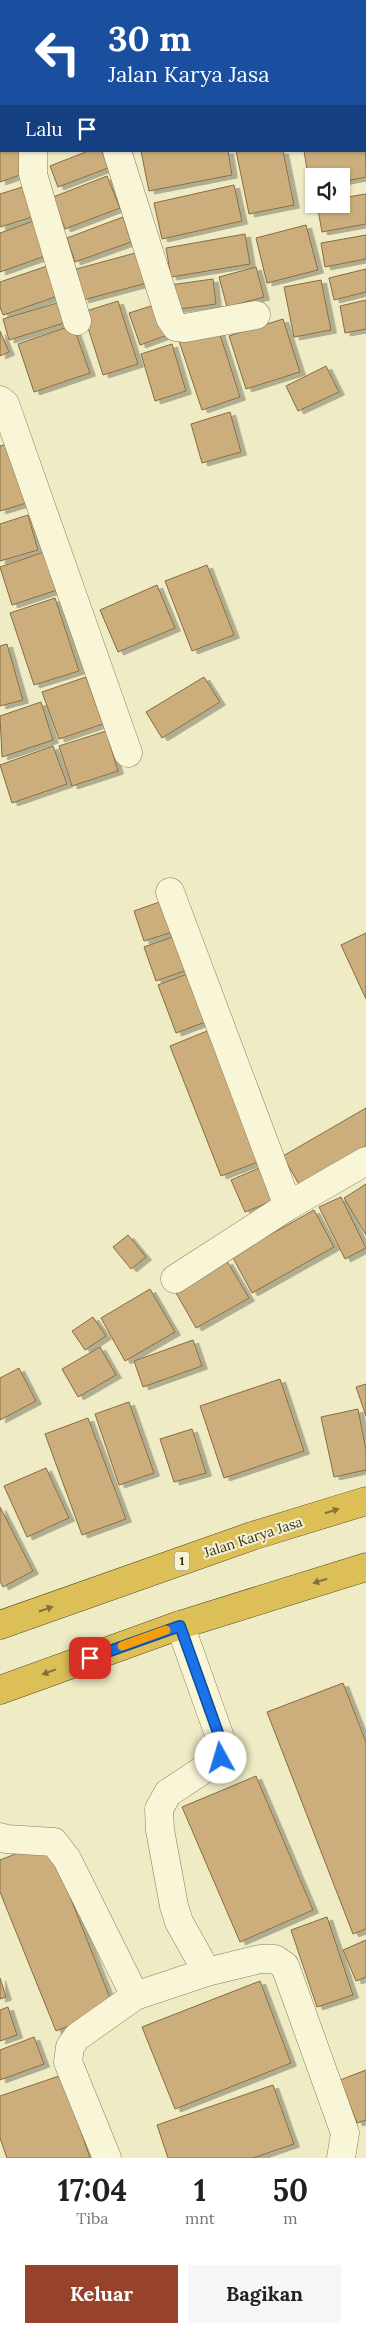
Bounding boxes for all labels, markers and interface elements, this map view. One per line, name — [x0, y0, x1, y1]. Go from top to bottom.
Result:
text: 30 m — [108, 16, 191, 61]
icon: left — [25, 20, 90, 85]
text: Jalan Karya Jasa — [108, 60, 270, 88]
icon: arrive — [73, 115, 101, 143]
text: Lalu — [25, 117, 63, 141]
map controls — [305, 168, 350, 213]
button: sound — [305, 168, 350, 213]
one-way arrow — [325, 1507, 340, 1515]
street label: Jalan Karya Jasa — [200, 1513, 305, 1562]
road number: 1 — [174, 1552, 190, 1570]
one-way arrow — [312, 1578, 327, 1586]
one-way arrow — [39, 1604, 54, 1612]
pin — [69, 1637, 111, 1679]
icon: arrive — [76, 1644, 104, 1672]
one-way arrow — [42, 1669, 57, 1676]
position arrow — [194, 1731, 246, 1783]
text: 17:04 — [58, 2171, 127, 2209]
text: 1 — [194, 2171, 206, 2209]
text: 50 — [273, 2171, 308, 2209]
text: Tiba — [76, 2208, 109, 2228]
text: mnt — [185, 2208, 215, 2228]
text: m — [283, 2208, 298, 2228]
button: Keluar — [25, 2265, 178, 2323]
button: Bagikan — [188, 2265, 341, 2323]

